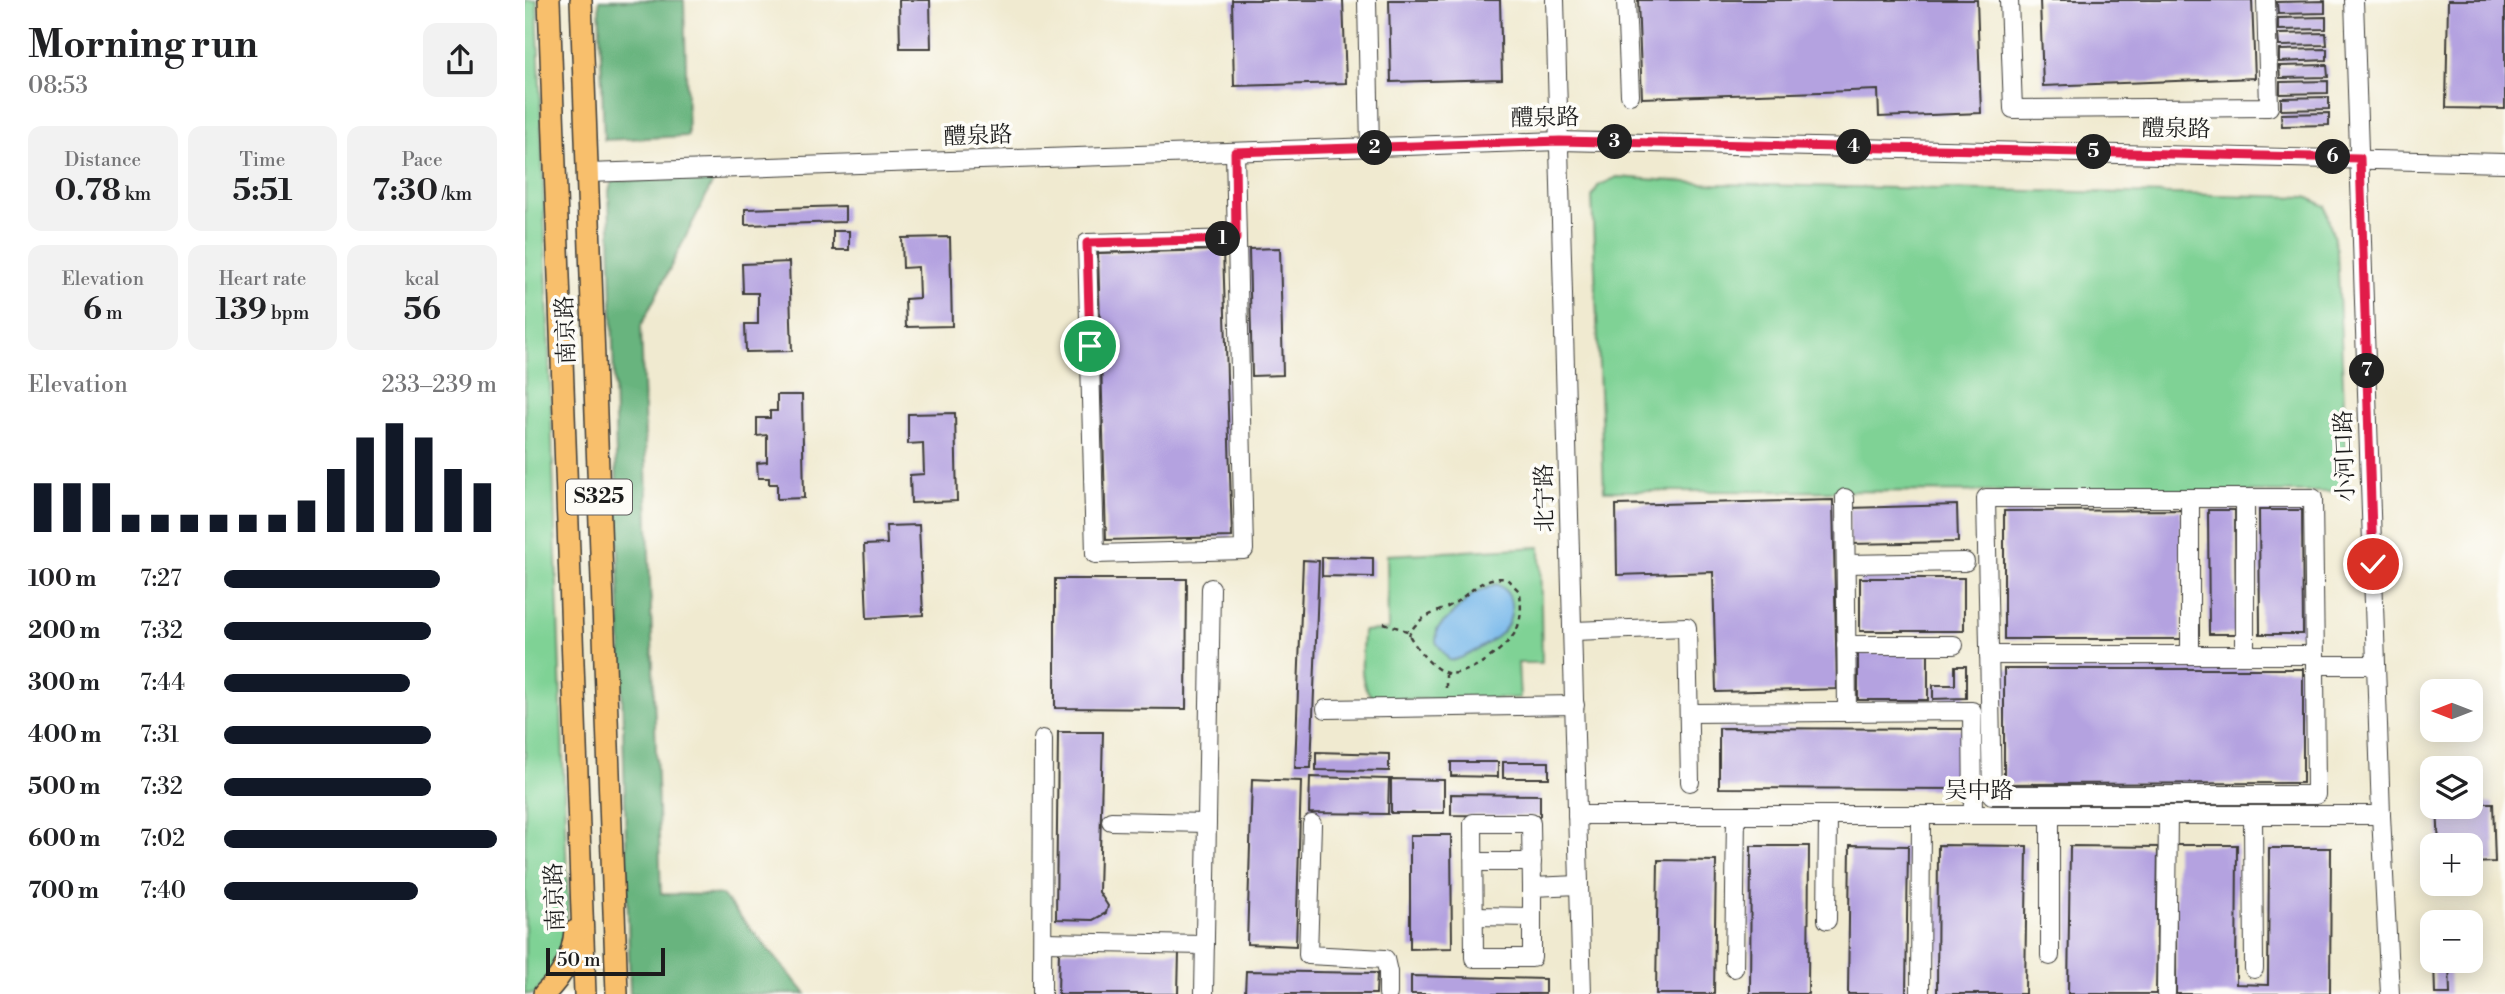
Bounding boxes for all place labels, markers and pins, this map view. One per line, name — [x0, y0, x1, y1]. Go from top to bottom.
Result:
pin: 3 — [1597, 124, 1633, 160]
pin: 2 — [1357, 130, 1393, 166]
pin: 4 — [1837, 130, 1871, 164]
pin: 5 — [2077, 134, 2111, 170]
pin: 6 — [2315, 140, 2351, 174]
pin: 1 — [1205, 222, 1241, 256]
pin — [1060, 316, 1120, 376]
pin: 7 — [2350, 354, 2385, 388]
pin — [2343, 534, 2403, 594]

